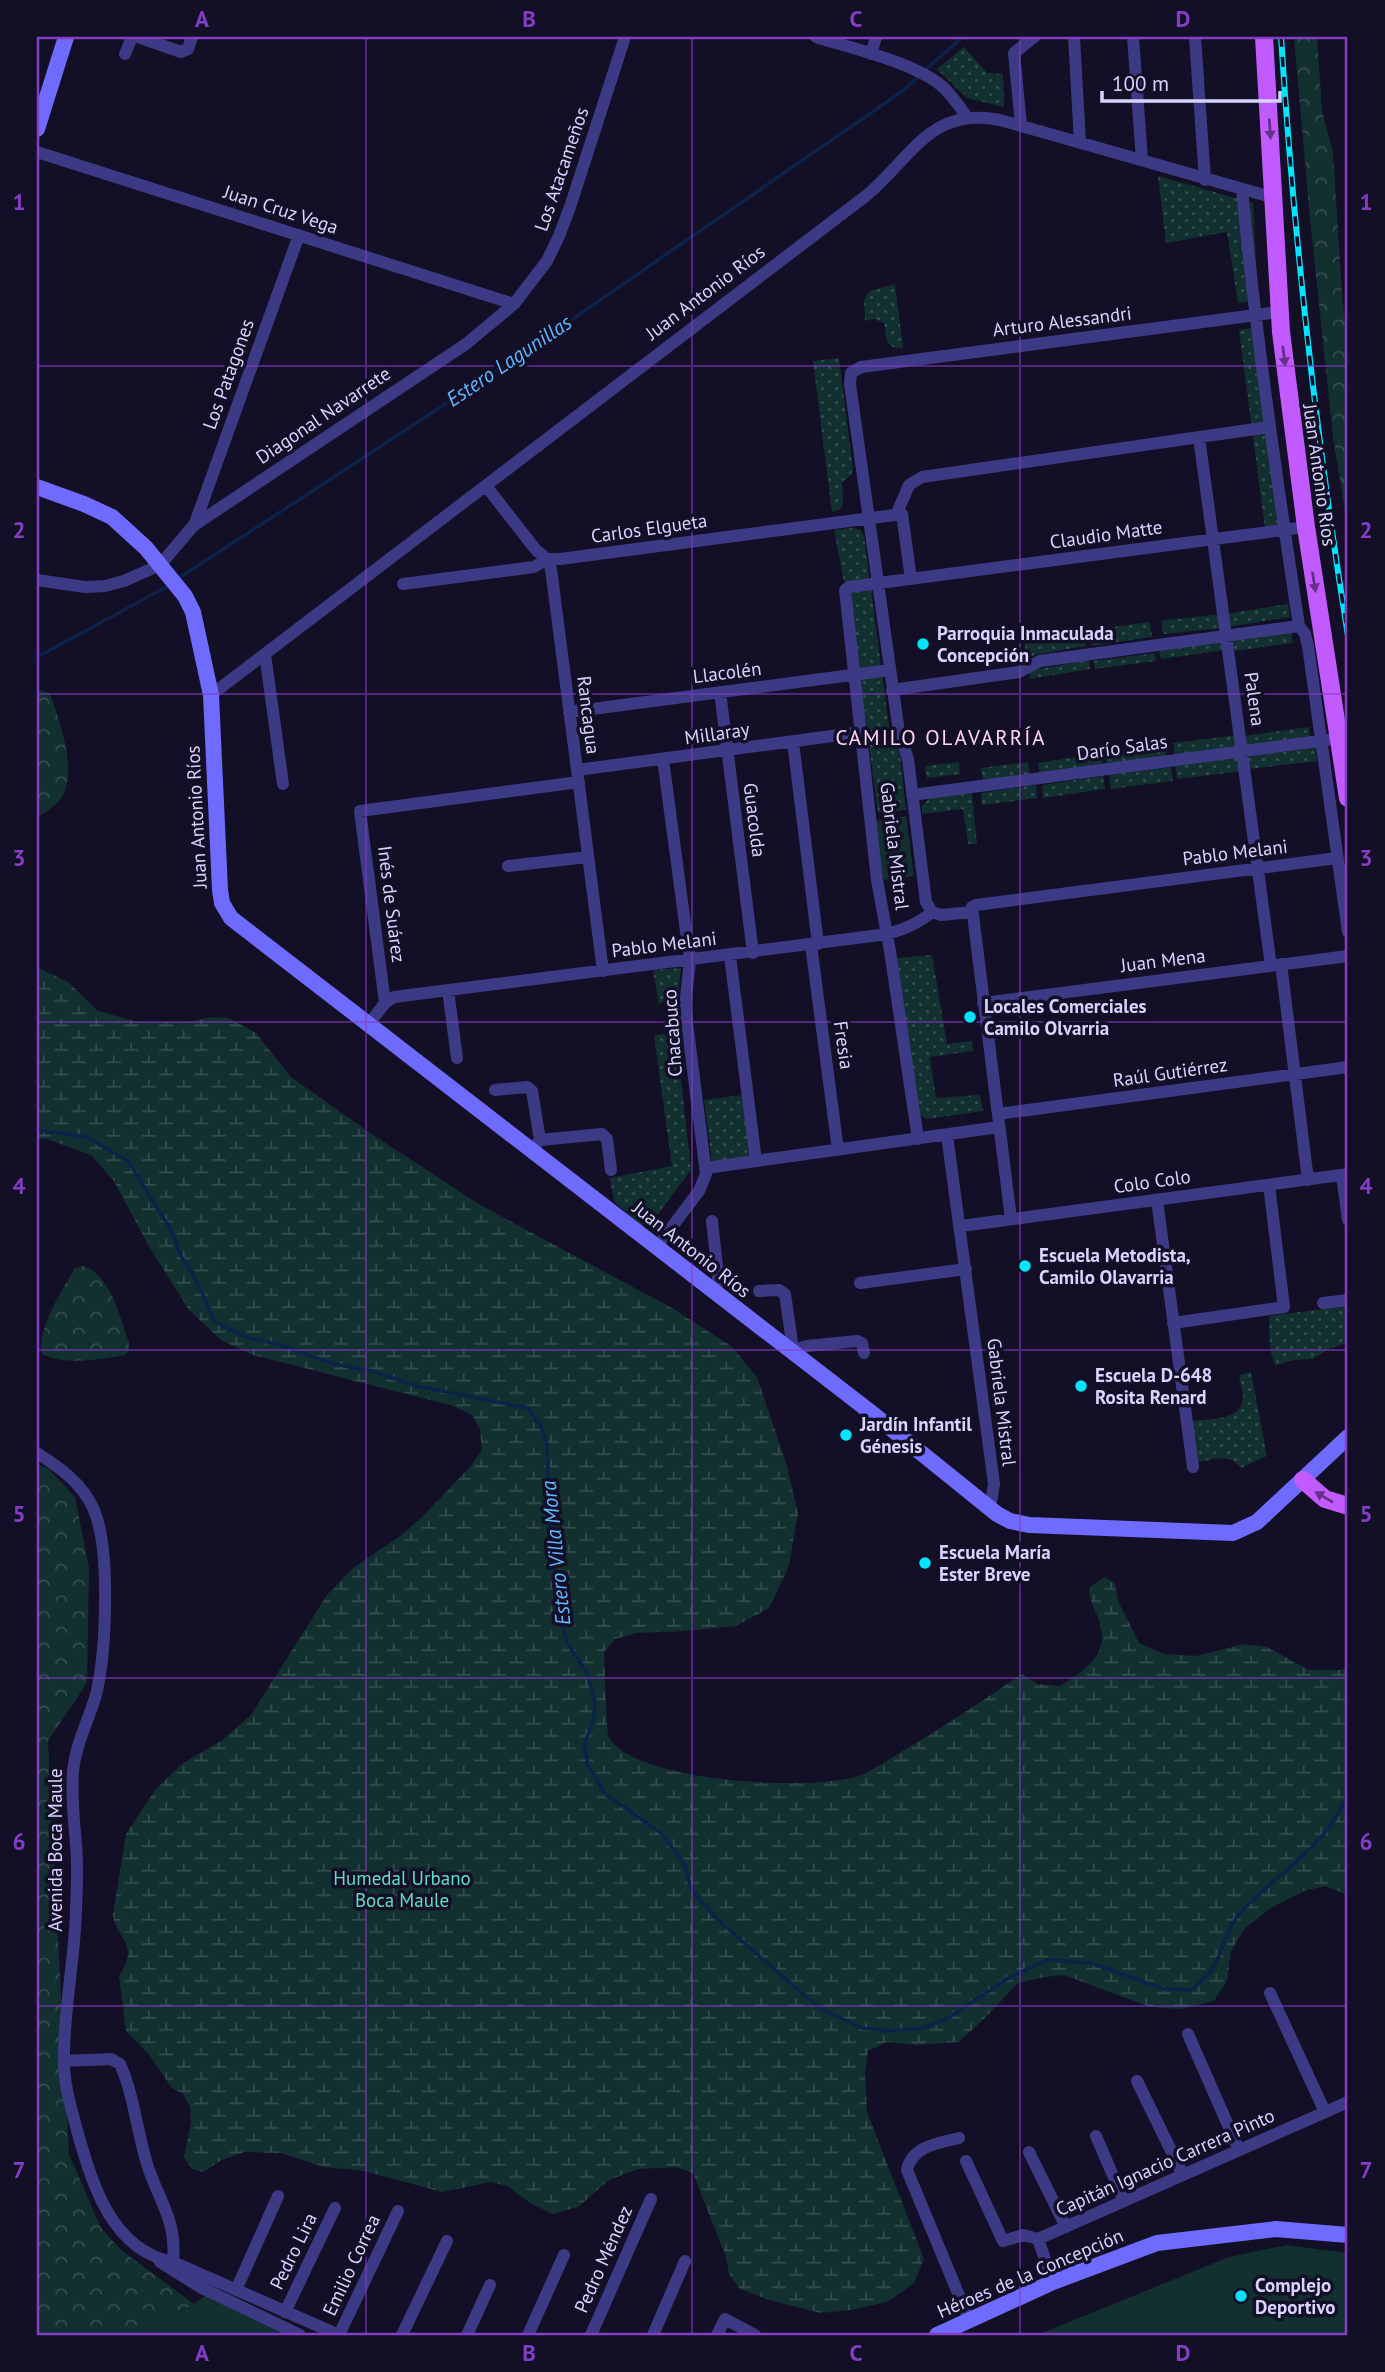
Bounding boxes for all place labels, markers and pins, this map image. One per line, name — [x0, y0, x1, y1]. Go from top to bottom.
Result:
place label: Parroquia Inmaculada Concepción — [937, 621, 1114, 667]
marker: Parroquia Inmaculada Concepción — [915, 636, 931, 652]
place label: Locales Comerciales Camilo Olvarria — [984, 994, 1147, 1040]
marker: Locales Comerciales Camilo Olvarria — [962, 1009, 978, 1025]
place label: Escuela Metodista, Camilo Olavarria — [1039, 1243, 1191, 1289]
marker: Escuela Metodista, Camilo Olavarria — [1017, 1258, 1033, 1274]
place label: Escuela D-648 Rosita Renard — [1095, 1363, 1212, 1409]
marker: Escuela D-648 Rosita Renard — [1073, 1378, 1089, 1394]
place label: Jardín Infantil Génesis — [859, 1412, 972, 1458]
marker: Jardín Infantil Génesis — [838, 1427, 854, 1443]
place label: Escuela María Ester Breve — [939, 1540, 1051, 1586]
marker: Escuela María Ester Breve — [917, 1555, 933, 1571]
place label: Complejo Deportivo — [1255, 2273, 1336, 2319]
marker: Complejo Deportivo — [1233, 2288, 1249, 2304]

